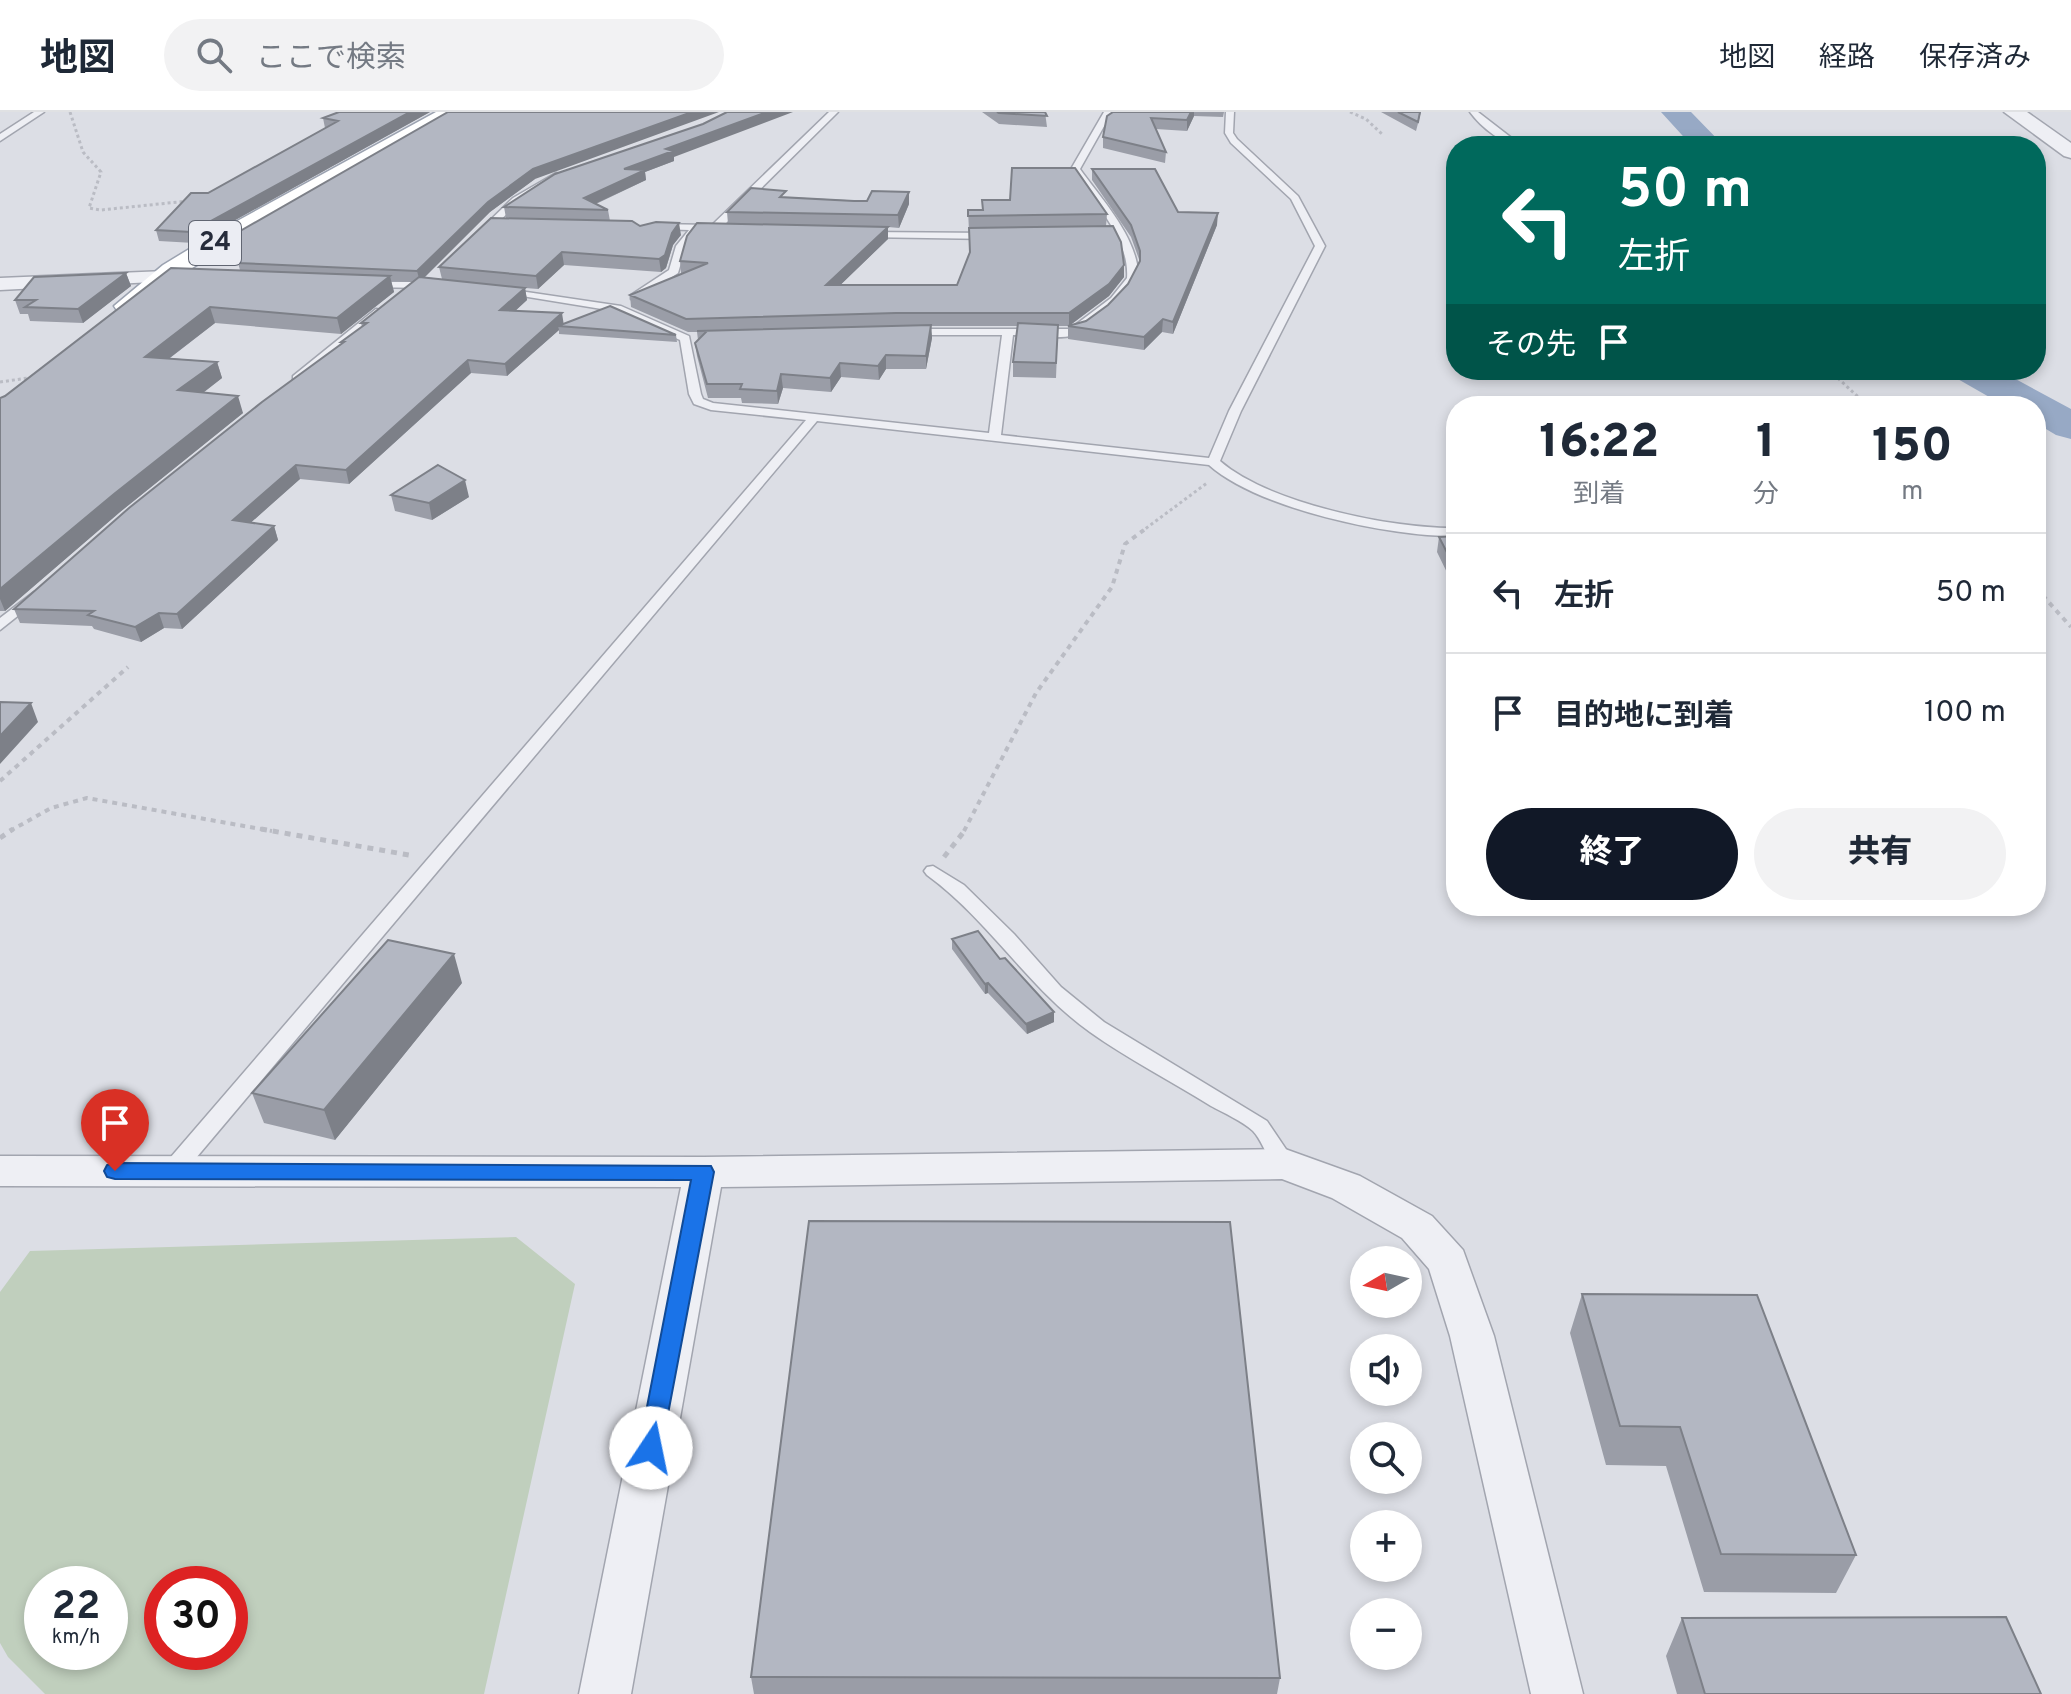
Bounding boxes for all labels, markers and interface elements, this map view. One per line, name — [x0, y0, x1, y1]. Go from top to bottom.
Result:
search box — [164, 19, 724, 91]
icon: search — [192, 33, 236, 77]
text: 地図 — [40, 36, 116, 85]
text: ここで検索 — [256, 41, 406, 78]
text: 地図 — [1719, 41, 1775, 77]
text: 経路 — [1819, 41, 1875, 77]
text: 保存済み — [1919, 41, 2031, 77]
text: 50 m — [1618, 157, 1752, 227]
icon: left — [1486, 168, 1590, 272]
road number: 24 — [189, 221, 241, 265]
text: 左折 — [1618, 236, 1690, 282]
icon: arrive — [1592, 320, 1636, 364]
text: その先 — [1486, 328, 1576, 365]
text: 16:22 — [1539, 414, 1659, 474]
text: 1 — [1756, 414, 1776, 474]
text: 150 — [1872, 418, 1953, 478]
text: m — [1901, 476, 1923, 509]
text: 到着 — [1573, 479, 1625, 512]
text: 分 — [1753, 479, 1779, 512]
icon: left — [1486, 571, 1530, 615]
text: 50 m — [1936, 575, 2006, 612]
text: 左折 — [1554, 579, 1614, 616]
icon: arrive — [1486, 691, 1530, 735]
text: 100 m — [1924, 695, 2006, 732]
text: 目的地に到着 — [1554, 699, 1734, 736]
button: 終了 — [1486, 808, 1738, 900]
button: 共有 — [1754, 808, 2006, 900]
pin — [81, 1089, 149, 1171]
icon: arrive — [93, 1101, 137, 1145]
north arrow — [1350, 1246, 1422, 1318]
map controls — [1350, 1246, 1422, 1670]
button: sound — [1350, 1334, 1422, 1406]
position arrow — [609, 1406, 693, 1490]
button: search — [1350, 1422, 1422, 1494]
button: + — [1350, 1510, 1422, 1582]
speed limit sign: 30 — [144, 1566, 248, 1670]
text: 22 — [52, 1583, 100, 1633]
button: − — [1350, 1598, 1422, 1670]
text: km/h — [52, 1625, 100, 1651]

